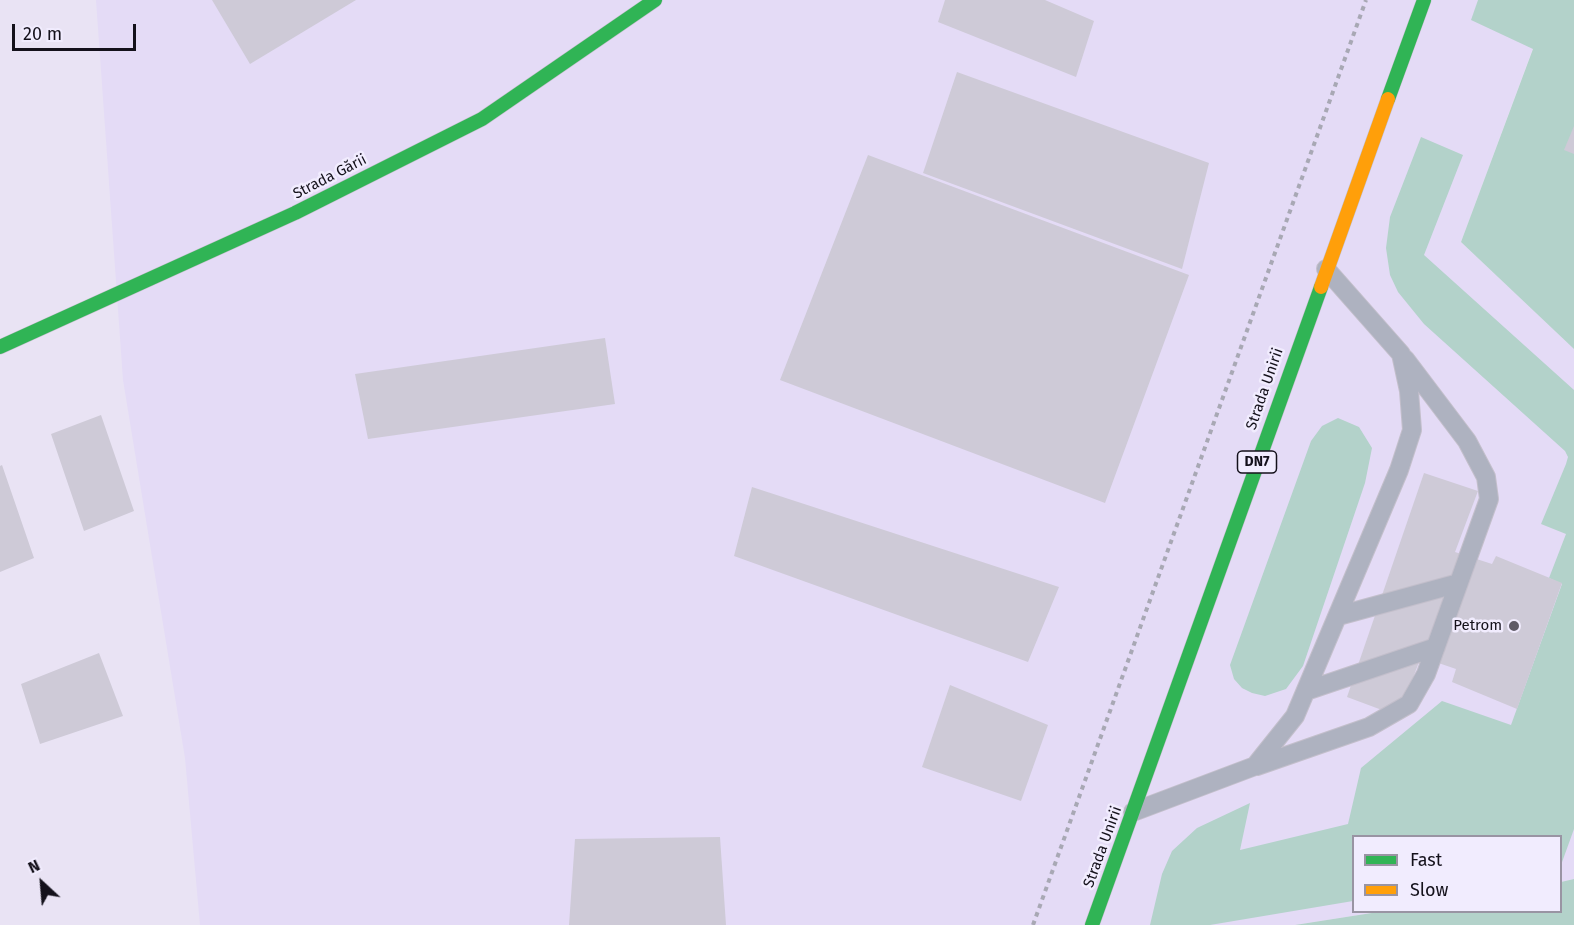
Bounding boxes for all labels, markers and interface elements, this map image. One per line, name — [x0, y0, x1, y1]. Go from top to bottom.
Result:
scale bar — [15, 12, 140, 50]
text: 20 m — [23, 23, 62, 45]
street label: Strada Gării — [290, 151, 370, 203]
street label: Strada Unirii — [1243, 346, 1287, 432]
road number: DN7 — [1238, 451, 1276, 473]
place label: Petrom — [1453, 617, 1502, 635]
marker: Petrom — [1507, 619, 1521, 633]
street label: Strada Unirii — [1080, 804, 1126, 890]
legend — [1352, 835, 1562, 913]
text: Fast — [1410, 849, 1442, 871]
north arrow — [12, 853, 72, 913]
text: N — [25, 856, 43, 877]
text: Slow — [1410, 879, 1448, 901]

